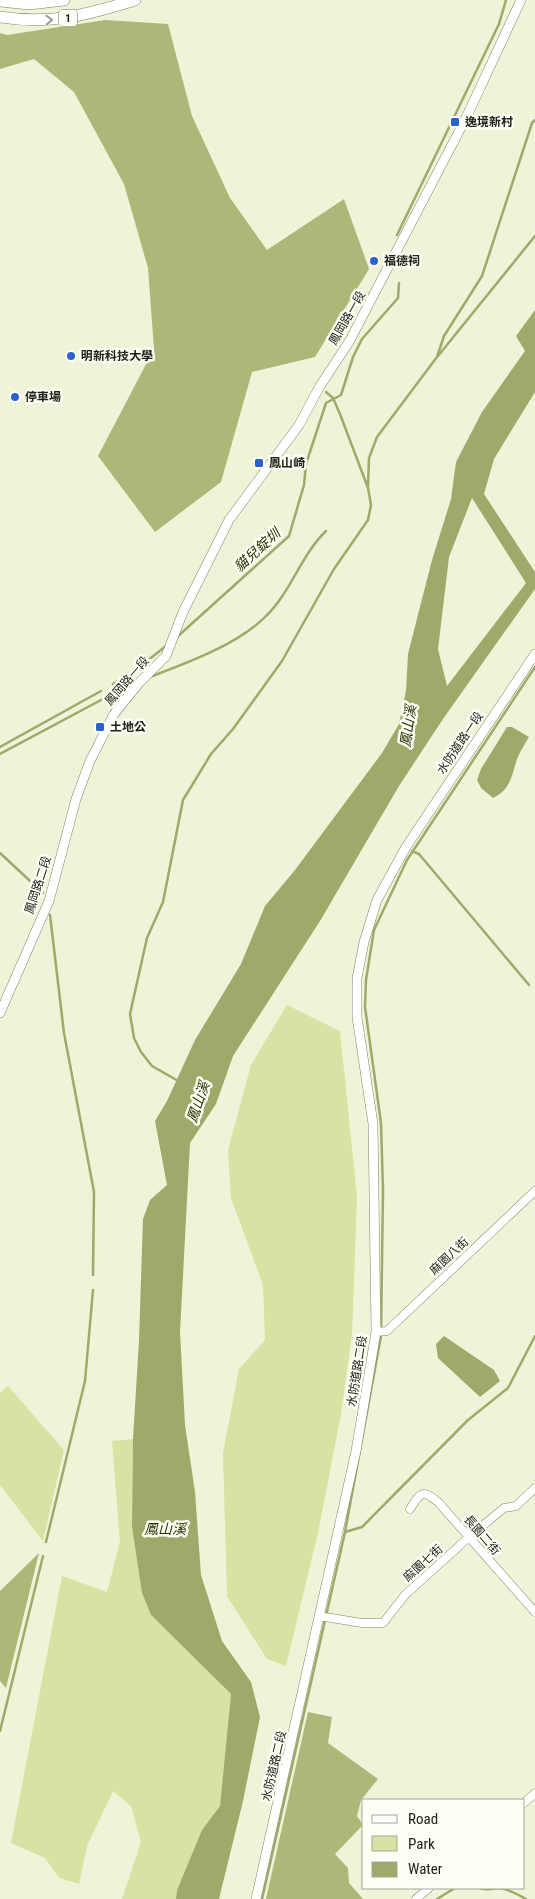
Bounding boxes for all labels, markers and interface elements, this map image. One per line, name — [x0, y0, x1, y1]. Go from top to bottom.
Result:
road number: 1 — [59, 10, 77, 27]
one-way arrow — [45, 15, 53, 26]
place label: 逸境新村 — [465, 115, 513, 129]
marker: 逸境新村 — [449, 116, 461, 128]
place label: 福德祠 — [384, 254, 420, 268]
marker: 福德祠 — [368, 255, 380, 267]
street label: 鳳岡路一段 — [326, 289, 368, 347]
place label: 明新科技大學 — [81, 349, 153, 363]
marker: 明新科技大學 — [65, 350, 77, 362]
place label: 停車場 — [25, 390, 61, 404]
marker: 停車場 — [9, 391, 21, 403]
place label: 鳳山崎 — [269, 456, 305, 470]
marker: 鳳山崎 — [253, 457, 265, 469]
water label: 貓兒錠圳 — [231, 524, 285, 575]
street label: 鳳岡路一段 — [102, 654, 152, 708]
water label: 鳳山溪 — [397, 702, 419, 748]
street label: 水防道路一段 — [434, 709, 486, 777]
place label: 土地公 — [110, 720, 146, 734]
marker: 土地公 — [94, 721, 106, 733]
street label: 鳳岡路二段 — [22, 854, 54, 916]
water label: 鳳山溪 — [184, 1078, 213, 1124]
street label: 麻園八街 — [427, 1235, 471, 1277]
street label: 水防道路二段 — [344, 1334, 370, 1408]
street label: 長園二街 — [461, 1512, 503, 1558]
water label: 鳳山溪 — [144, 1521, 188, 1537]
street label: 麻園七街 — [400, 1542, 446, 1584]
street label: 水防道路二段 — [259, 1729, 289, 1803]
legend — [362, 1799, 525, 1889]
text: Road — [408, 1810, 438, 1828]
text: Park — [408, 1835, 435, 1853]
text: Water — [408, 1860, 443, 1878]

